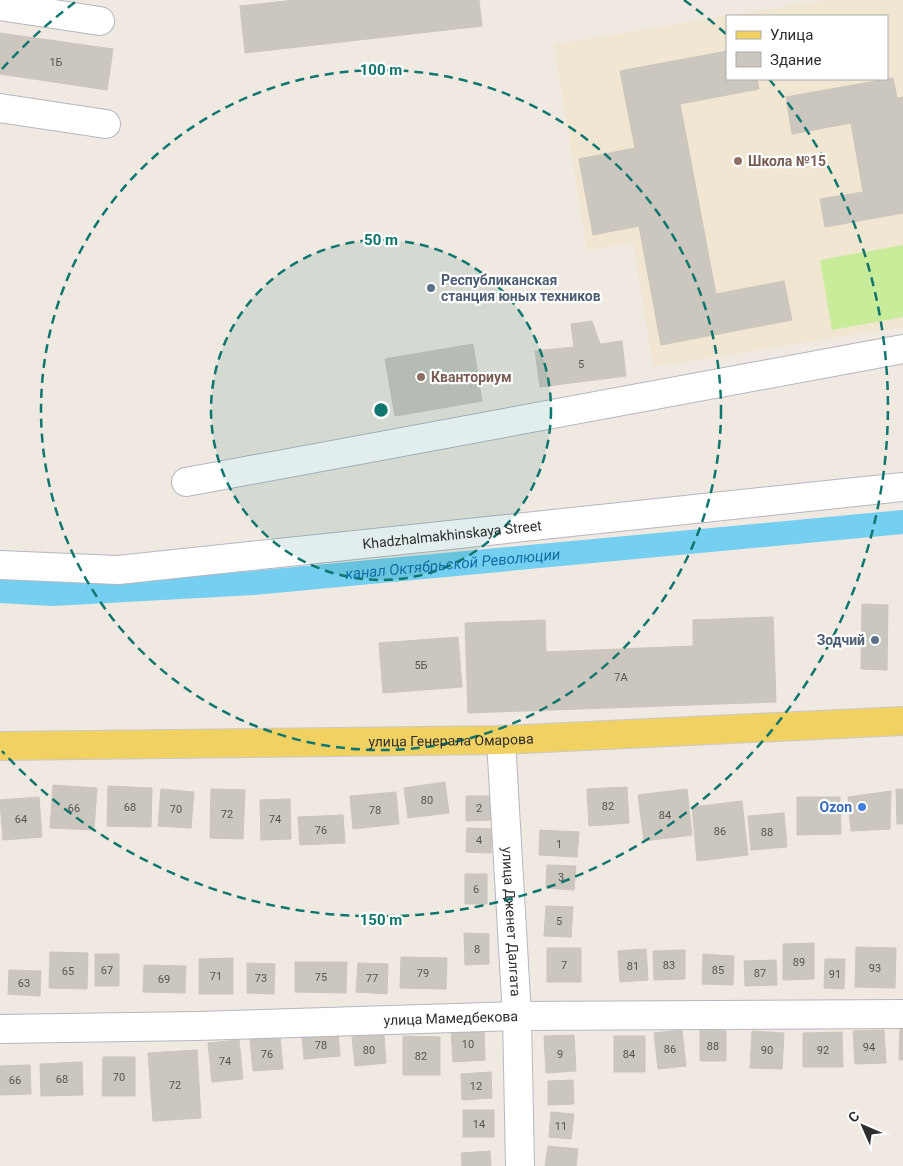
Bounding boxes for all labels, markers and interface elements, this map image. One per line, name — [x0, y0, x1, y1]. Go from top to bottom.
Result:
legend — [726, 15, 888, 80]
text: Улица — [770, 26, 813, 44]
text: Здание — [770, 51, 821, 69]
house number: 1Б — [49, 56, 63, 69]
text: 100 m — [360, 61, 402, 79]
place label: Школа №15 — [748, 153, 826, 169]
marker: Школа №15 — [732, 155, 744, 167]
text: 50 m — [364, 231, 398, 249]
place label: Республиканская станция юных техников — [441, 272, 601, 304]
marker: Республиканская станция юных техников — [425, 282, 437, 294]
house number: 5 — [578, 358, 584, 371]
place label: Кванториум — [431, 369, 512, 385]
marker: Кванториум — [415, 371, 427, 383]
centre of rings — [372, 401, 390, 419]
street label: Khadzhalmakhinskaya Street — [362, 517, 543, 552]
water label: канал Октябрьской Революции — [344, 545, 561, 583]
place label: Зодчий — [817, 632, 865, 648]
marker: Зодчий — [869, 634, 881, 646]
house number: 5Б — [414, 659, 428, 672]
house number: 7А — [614, 671, 629, 684]
street label: улица Генерала Омарова — [368, 730, 534, 750]
house number: 80 — [421, 794, 433, 807]
place label: Ozon — [820, 799, 852, 815]
house number: 82 — [602, 800, 614, 813]
house number: 68 — [124, 801, 136, 814]
marker: Ozon — [856, 801, 868, 813]
house number: 66 — [68, 802, 80, 815]
house number: 2 — [476, 802, 482, 815]
house number: 70 — [170, 803, 182, 816]
house number: 78 — [369, 804, 381, 817]
house number: 72 — [221, 808, 233, 821]
house number: 84 — [659, 809, 671, 822]
house number: 64 — [15, 813, 27, 826]
house number: 74 — [269, 813, 281, 826]
house number: 76 — [315, 824, 327, 837]
house number: 86 — [714, 825, 726, 838]
house number: 88 — [761, 826, 773, 839]
house number: 4 — [476, 834, 482, 847]
house number: 1 — [556, 838, 562, 851]
street label: улица Дженет Далгата — [499, 846, 524, 997]
house number: 3 — [558, 871, 564, 884]
house number: 6 — [473, 883, 479, 896]
text: 150 m — [360, 911, 402, 929]
house number: 5 — [556, 915, 562, 928]
house number: 8 — [474, 943, 480, 956]
house number: 89 — [793, 956, 805, 969]
house number: 7 — [561, 959, 567, 972]
house number: 83 — [663, 959, 675, 972]
house number: 81 — [627, 960, 639, 973]
house number: 93 — [869, 962, 881, 975]
house number: 67 — [101, 964, 113, 977]
house number: 85 — [712, 964, 724, 977]
house number: 65 — [62, 965, 74, 978]
house number: 79 — [417, 967, 429, 980]
house number: 87 — [754, 967, 766, 980]
house number: 91 — [829, 968, 841, 981]
house number: 71 — [210, 970, 222, 983]
house number: 75 — [315, 971, 327, 984]
house number: 73 — [255, 972, 267, 985]
house number: 77 — [366, 972, 378, 985]
house number: 69 — [158, 973, 170, 986]
house number: 63 — [18, 977, 30, 990]
street label: улица Мамедбекова — [383, 1008, 518, 1028]
house number: 10 — [462, 1038, 474, 1051]
house number: 78 — [315, 1039, 327, 1052]
house number: 88 — [707, 1040, 719, 1053]
house number: 94 — [863, 1041, 875, 1054]
house number: 86 — [664, 1043, 676, 1056]
house number: 80 — [363, 1044, 375, 1057]
house number: 90 — [761, 1044, 773, 1057]
house number: 92 — [817, 1044, 829, 1057]
house number: 76 — [261, 1048, 273, 1061]
house number: 9 — [557, 1048, 563, 1061]
house number: 84 — [623, 1048, 635, 1061]
house number: 82 — [415, 1050, 427, 1063]
house number: 74 — [219, 1055, 231, 1068]
house number: 70 — [113, 1071, 125, 1084]
house number: 68 — [56, 1073, 68, 1086]
house number: 66 — [9, 1074, 21, 1087]
house number: 72 — [169, 1079, 181, 1092]
house number: 12 — [470, 1080, 482, 1093]
north arrow — [838, 1101, 888, 1151]
text: С — [845, 1108, 863, 1126]
house number: 14 — [473, 1118, 485, 1131]
house number: 11 — [555, 1120, 567, 1133]

